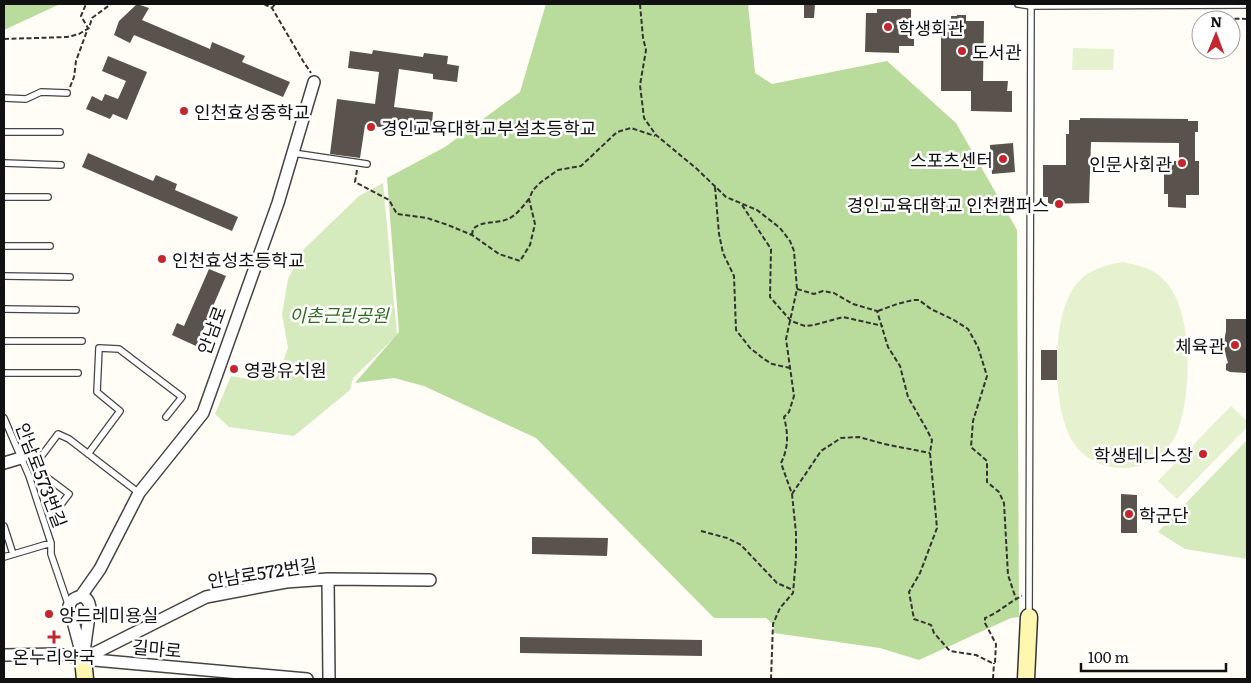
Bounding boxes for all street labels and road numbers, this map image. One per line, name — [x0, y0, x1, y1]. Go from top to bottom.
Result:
street label: 안남로 — [190, 302, 232, 358]
street label: 안남로573번길 — [10, 419, 74, 531]
street label: 안남로572번길 — [206, 550, 318, 594]
street label: 길마로 — [131, 632, 183, 664]

